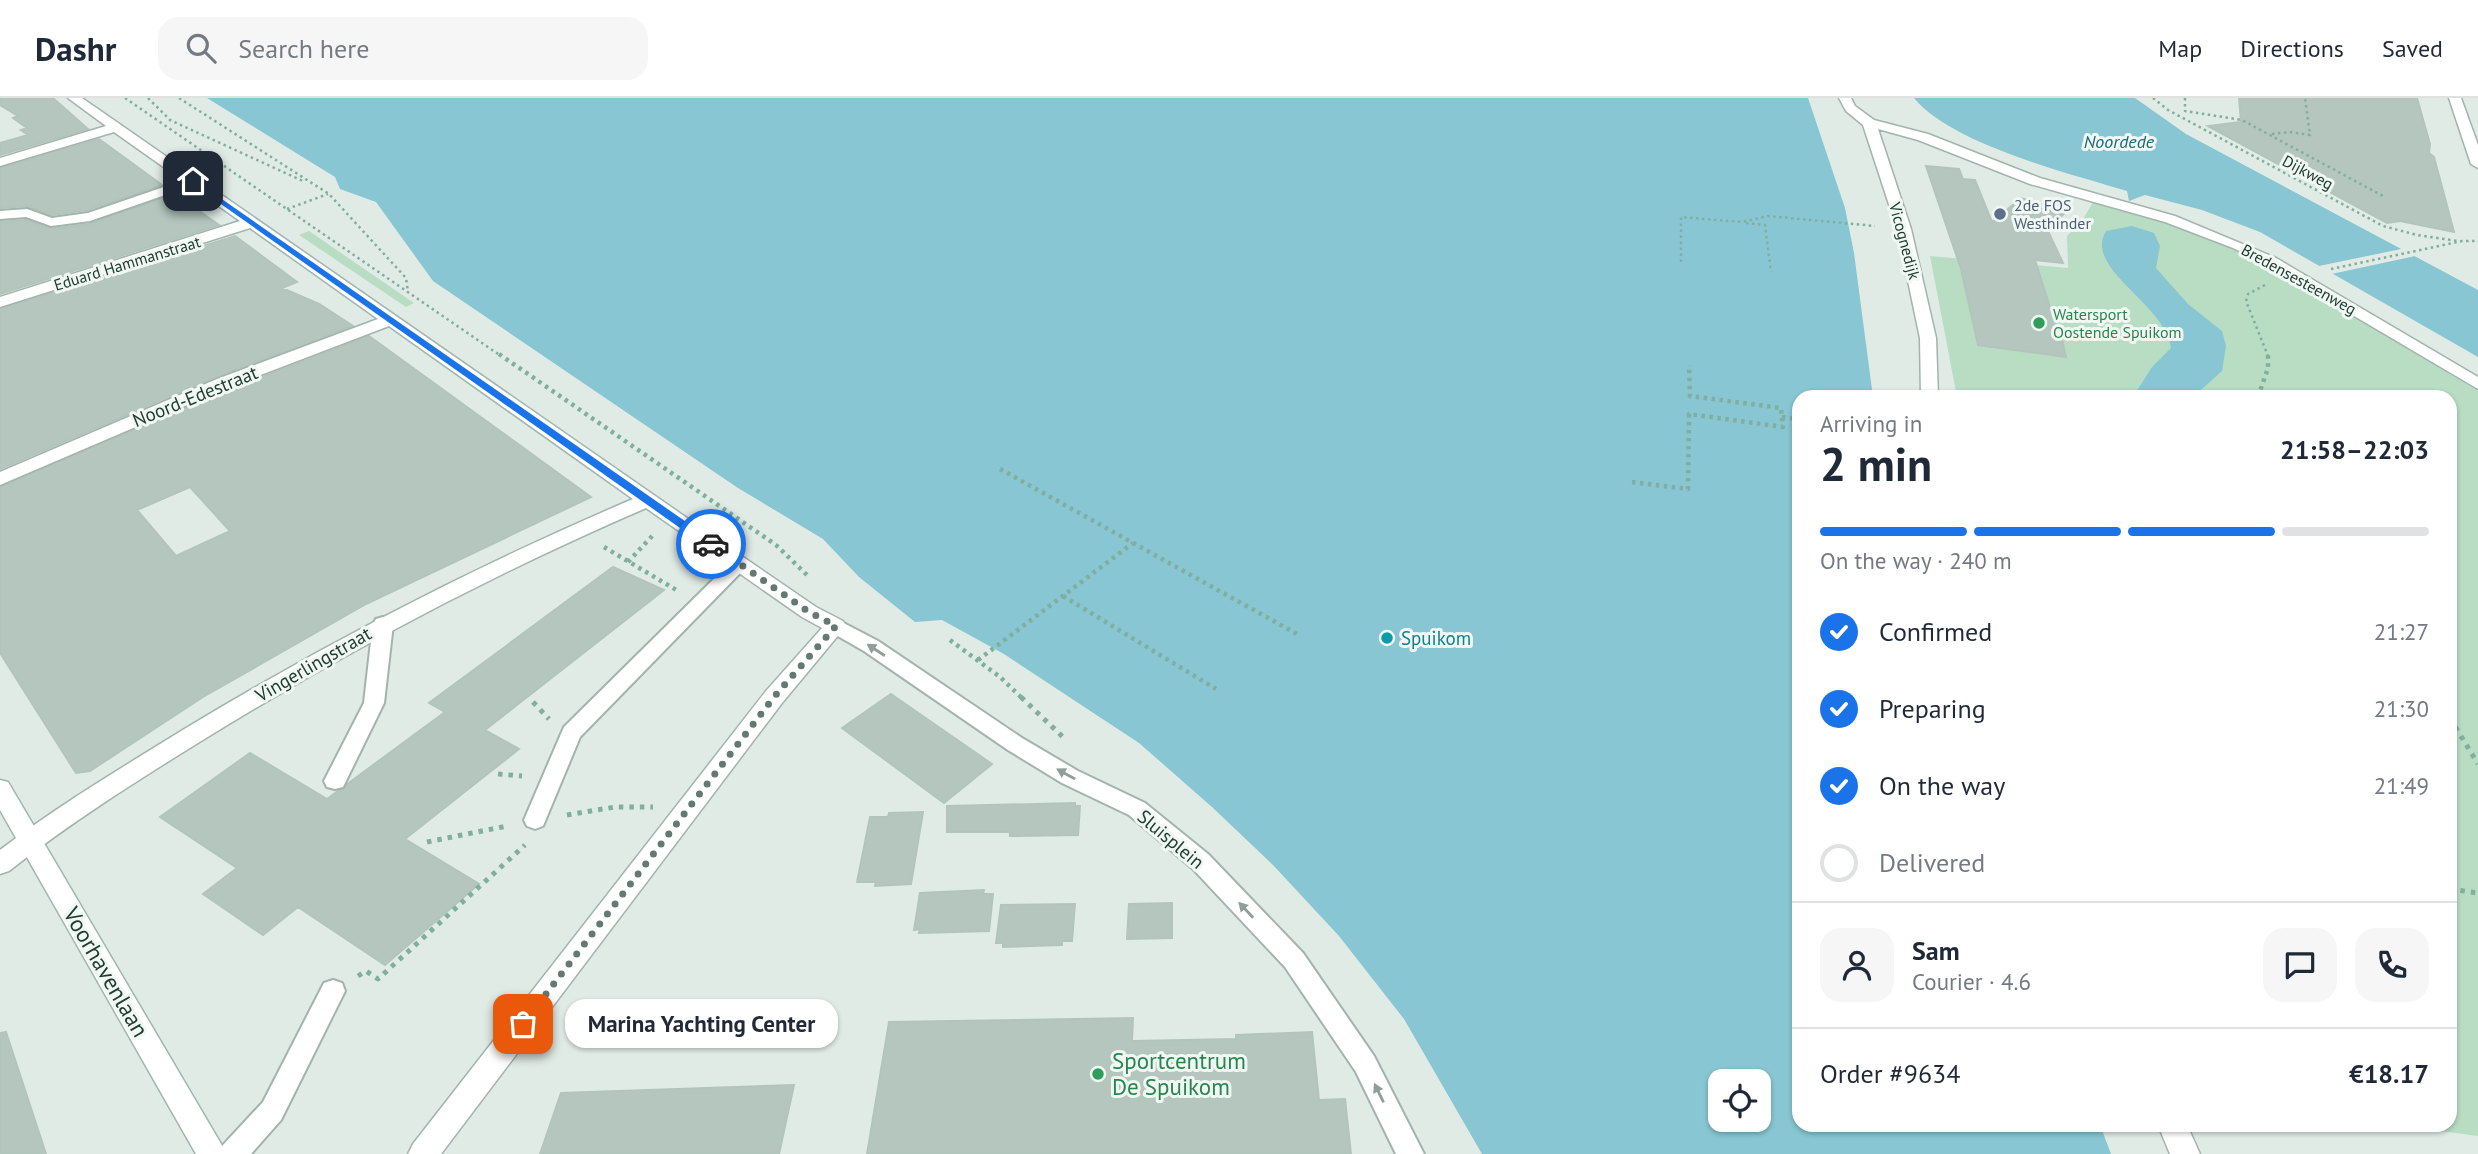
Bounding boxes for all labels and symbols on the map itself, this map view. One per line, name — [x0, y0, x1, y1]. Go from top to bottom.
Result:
water label: Noordede — [2084, 130, 2155, 153]
street label: Dijkweg — [2279, 150, 2337, 194]
pin — [163, 151, 223, 211]
place label: 2de FOS Westhinder — [2014, 195, 2091, 233]
street label: Vicognedijk — [1885, 199, 1925, 282]
marker: 2de FOS Westhinder — [1992, 206, 2008, 222]
street label: Eduard Hammanstraat — [51, 231, 203, 295]
street label: Bredensesteenweg — [2238, 239, 2360, 319]
place label: Watersport Oostende Spuikom — [2053, 304, 2182, 342]
marker: Watersport Oostende Spuikom — [2031, 315, 2047, 331]
street label: Noord-Edestraat — [129, 360, 262, 432]
courier — [676, 509, 746, 579]
street label: Vingerlingstraat — [250, 621, 376, 707]
place label: Spuikom — [1401, 626, 1471, 650]
marker: Spuikom — [1379, 630, 1395, 646]
one-way arrow — [866, 643, 886, 656]
one-way arrow — [1057, 768, 1076, 780]
street label: Sluisplein — [1133, 804, 1209, 874]
street label: Voorhavenlaan — [57, 901, 155, 1042]
one-way arrow — [1239, 902, 1255, 919]
pin — [493, 994, 553, 1054]
callout: Marina Yachting Center — [565, 1000, 838, 1048]
place label: Sportcentrum De Spuikom — [1112, 1046, 1246, 1101]
marker: Sportcentrum De Spuikom — [1090, 1066, 1106, 1082]
one-way arrow — [1374, 1083, 1385, 1103]

